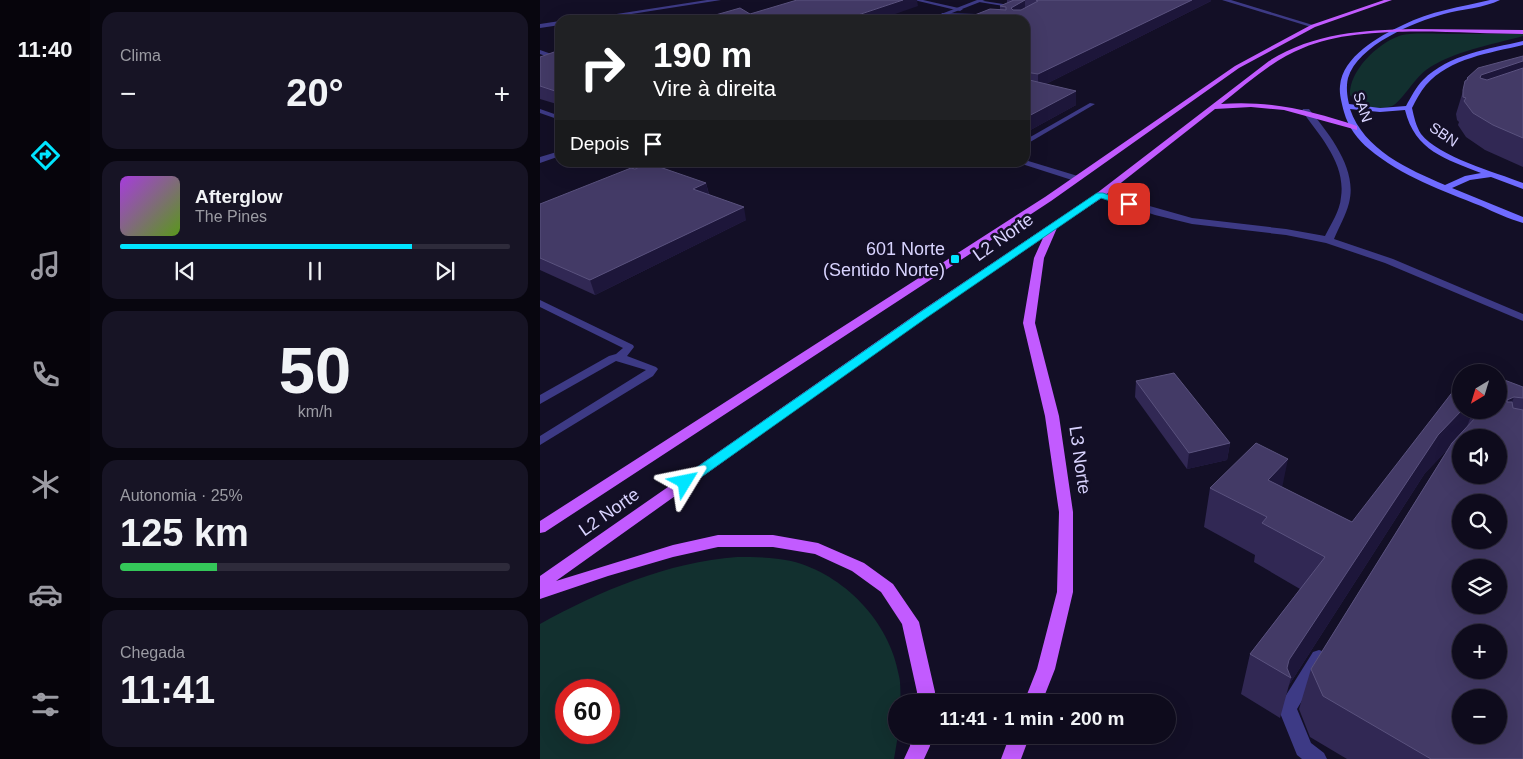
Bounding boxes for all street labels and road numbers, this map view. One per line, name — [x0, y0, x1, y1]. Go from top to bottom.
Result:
street label: SAN — [1350, 90, 1376, 124]
street label: SBN — [1426, 118, 1462, 150]
street label: L2 Norte — [969, 209, 1037, 265]
street label: L3 Norte — [1065, 424, 1095, 496]
street label: L2 Norte — [575, 484, 643, 540]

